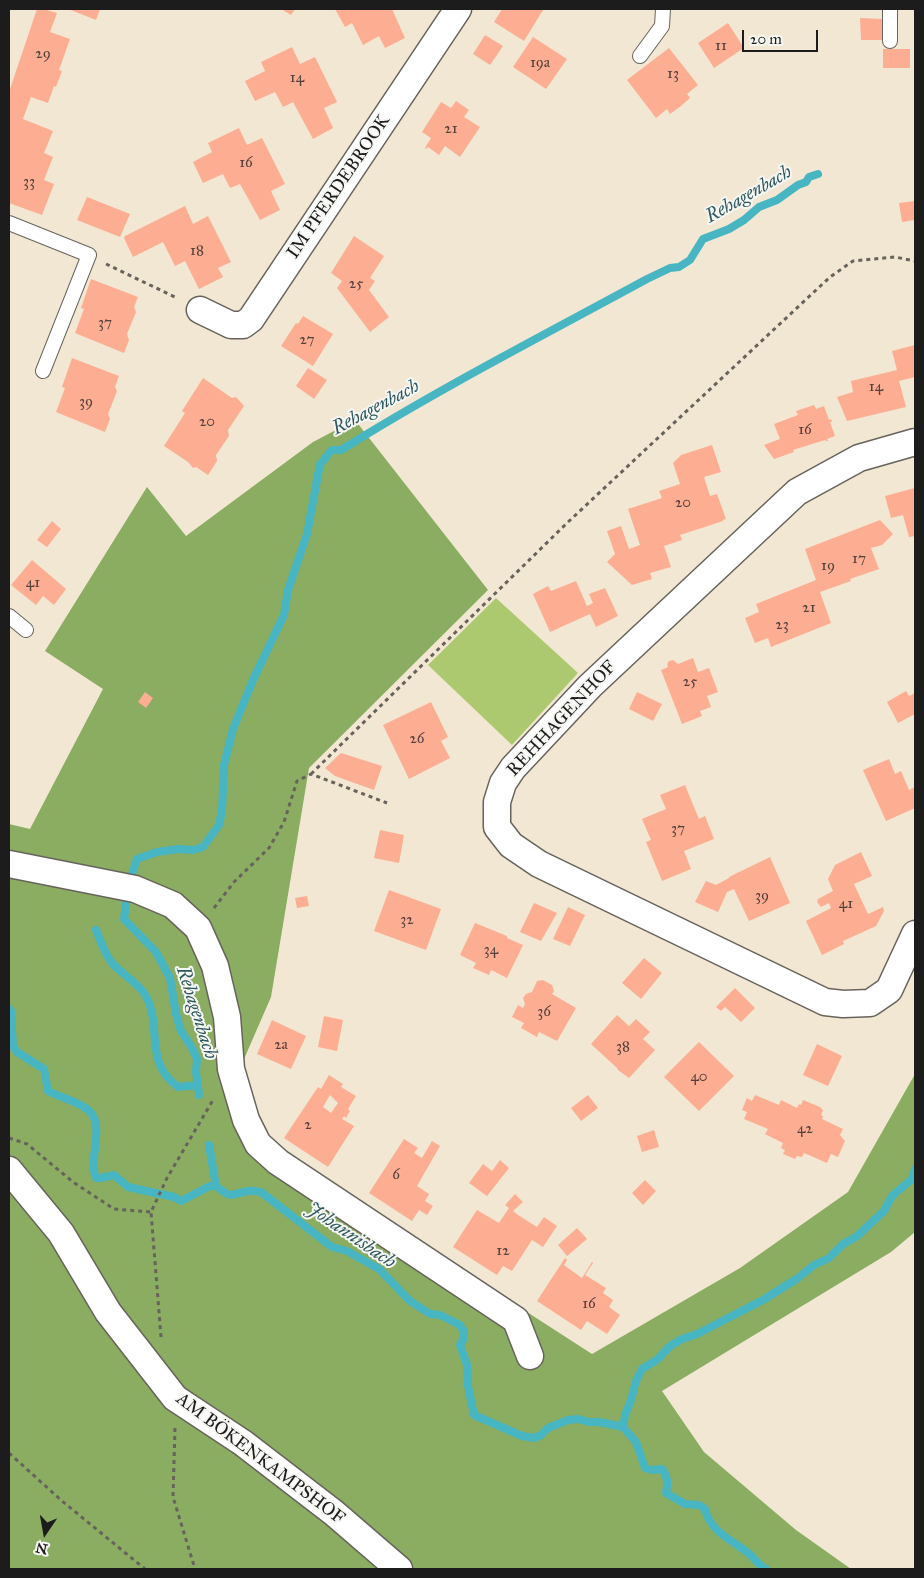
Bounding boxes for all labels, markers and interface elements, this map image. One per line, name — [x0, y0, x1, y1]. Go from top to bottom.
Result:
scale bar — [744, 20, 820, 52]
text: 20 m — [750, 30, 782, 48]
house number: 11 — [715, 37, 727, 55]
house number: 29 — [35, 45, 51, 63]
house number: 19a — [530, 54, 550, 72]
house number: 13 — [667, 65, 679, 83]
house number: 14 — [290, 69, 304, 87]
street label: IM PFERDEBROOK — [283, 111, 395, 263]
house number: 21 — [444, 120, 458, 138]
house number: 16 — [239, 154, 253, 172]
water label: Rehagenbach — [702, 161, 796, 229]
house number: 33 — [23, 173, 35, 191]
house number: 18 — [190, 242, 204, 260]
house number: 25 — [349, 275, 363, 293]
house number: 37 — [98, 314, 112, 332]
house number: 27 — [300, 331, 314, 349]
water label: Rehagenbach — [328, 375, 424, 441]
house number: 14 — [869, 378, 883, 396]
house number: 39 — [79, 393, 93, 411]
house number: 20 — [199, 413, 215, 431]
house number: 16 — [798, 421, 812, 439]
house number: 20 — [675, 494, 691, 512]
house number: 17 — [852, 550, 866, 568]
house number: 19 — [821, 557, 835, 575]
house number: 41 — [26, 574, 40, 592]
house number: 21 — [802, 599, 816, 617]
house number: 23 — [775, 616, 789, 634]
street label: REHHAGENHOF — [503, 657, 621, 781]
house number: 25 — [683, 673, 697, 691]
house number: 26 — [409, 730, 425, 748]
house number: 37 — [671, 820, 685, 838]
house number: 39 — [755, 887, 769, 905]
house number: 41 — [839, 895, 853, 913]
house number: 32 — [400, 911, 414, 929]
house number: 34 — [484, 941, 498, 959]
water label: Rehagenbach — [170, 964, 222, 1062]
house number: 36 — [537, 1003, 551, 1021]
house number: 2a — [274, 1036, 288, 1054]
house number: 38 — [616, 1038, 630, 1056]
house number: 40 — [690, 1068, 708, 1086]
house number: 2 — [304, 1116, 312, 1134]
house number: 42 — [797, 1120, 813, 1138]
house number: 6 — [392, 1166, 400, 1184]
water label: Johannisbach — [302, 1198, 400, 1274]
house number: 12 — [496, 1242, 510, 1260]
house number: 16 — [582, 1295, 596, 1313]
street label: AM BÖKENKAMPSHOF — [171, 1388, 349, 1530]
north arrow — [20, 1508, 70, 1558]
text: N — [34, 1539, 49, 1558]

